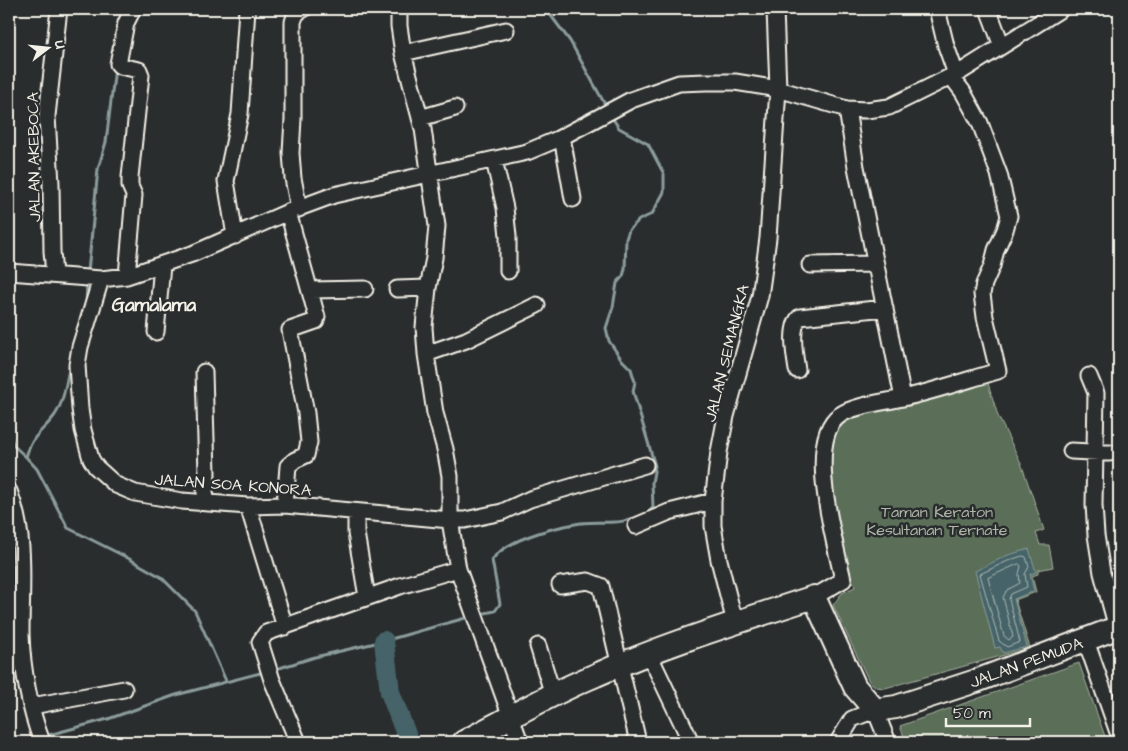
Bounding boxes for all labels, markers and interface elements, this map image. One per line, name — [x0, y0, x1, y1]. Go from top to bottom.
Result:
north arrow — [22, 22, 72, 72]
text: U — [49, 38, 70, 51]
street label: JALAN AKEBOCA — [22, 92, 46, 222]
street label: JALAN SEMANGKA — [699, 282, 755, 424]
district label: Gamalama — [112, 292, 197, 319]
street label: JALAN SOA KONORA — [154, 469, 312, 501]
park label: Taman Keraton Kesultanan Ternate — [867, 501, 1008, 541]
street label: JALAN PEMUDA — [967, 632, 1086, 694]
scale bar — [946, 696, 1029, 728]
text: 50 m — [953, 703, 991, 724]

